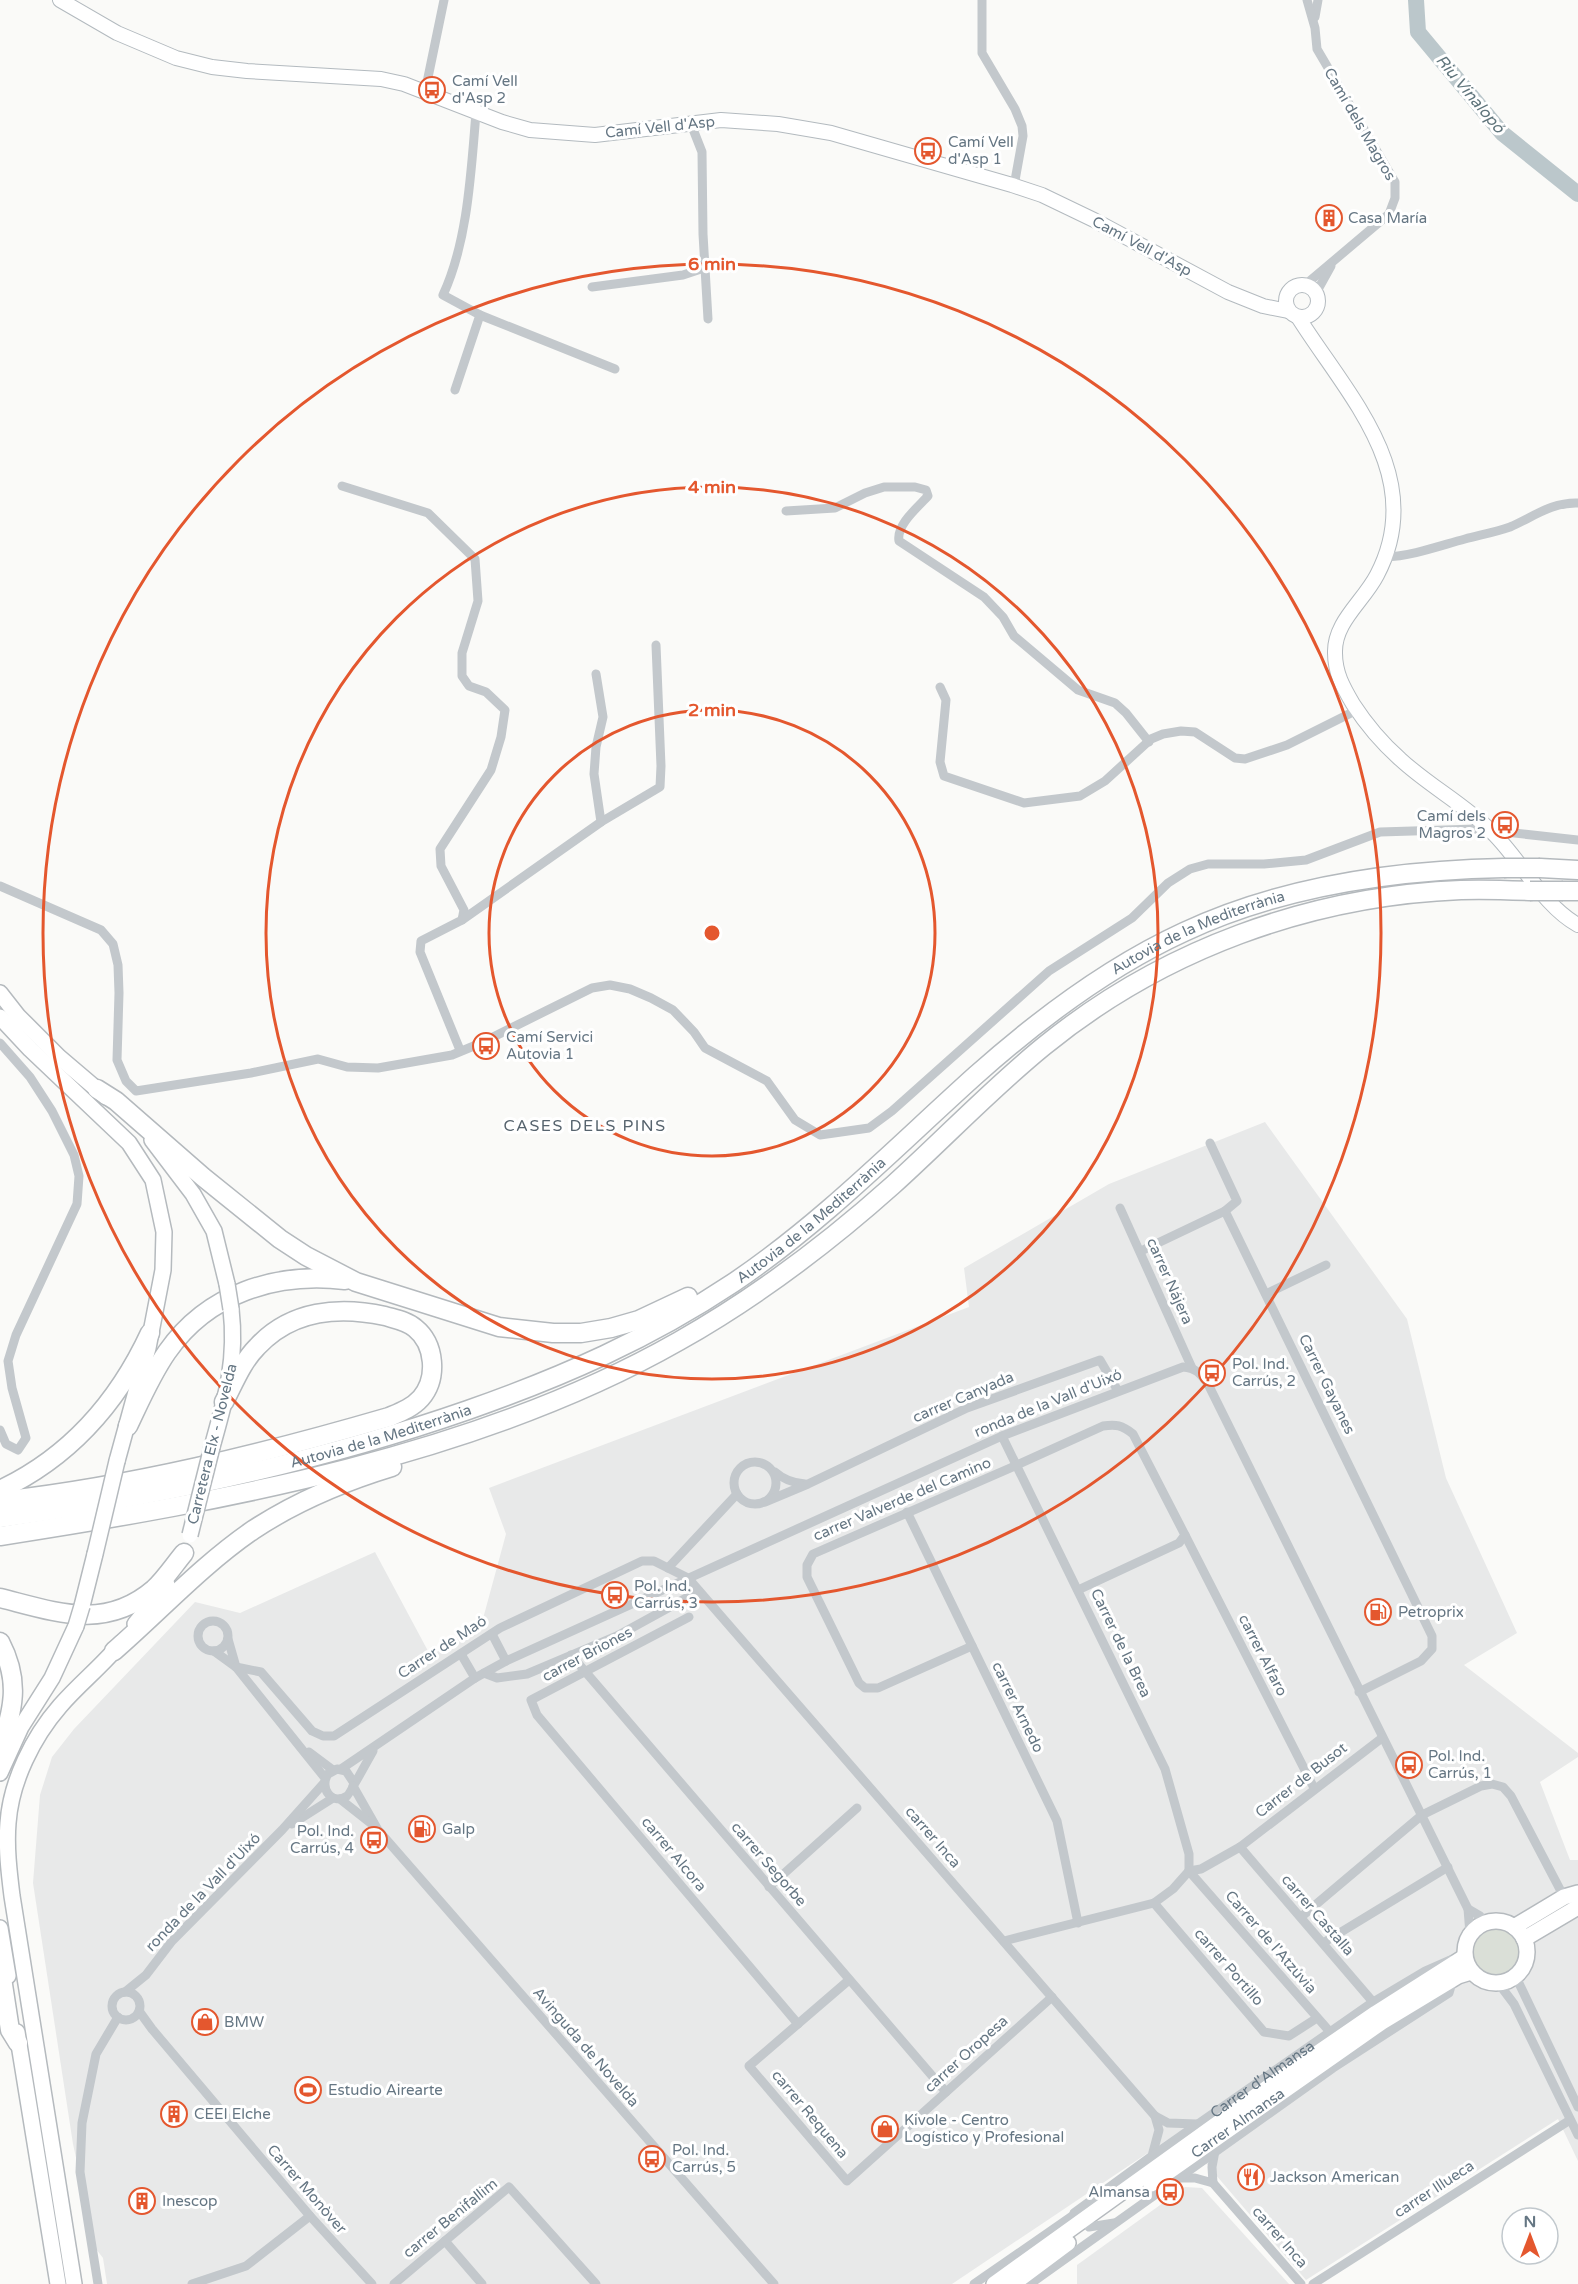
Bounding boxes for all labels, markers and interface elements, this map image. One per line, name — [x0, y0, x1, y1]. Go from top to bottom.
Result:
water label: Riu Vinalopó — [1431, 51, 1509, 138]
street label: Camí dels Magros — [1320, 64, 1400, 184]
place label: Camí Vell d'Asp 2 — [452, 72, 518, 107]
bus stop icon: Camí Vell d'Asp 2 — [417, 75, 447, 105]
street label: Camí Vell d'Asp — [604, 112, 716, 142]
place label: Camí Vell d'Asp 1 — [948, 133, 1014, 168]
bus stop icon: Camí Vell d'Asp 1 — [913, 136, 943, 166]
building icon: Casa María — [1314, 203, 1344, 233]
place label: Casa María — [1348, 209, 1427, 227]
street label: Camí Vell d'Asp — [1089, 212, 1195, 280]
text: 6 min — [688, 253, 736, 275]
text: 4 min — [688, 476, 736, 498]
text: 2 min — [688, 699, 736, 721]
place label: Camí dels Magros 2 — [1417, 807, 1486, 842]
bus stop icon: Camí dels Magros 2 — [1490, 810, 1520, 840]
street label: Autovia de la Mediterrània — [1108, 887, 1287, 978]
centre of rings — [702, 923, 722, 943]
place label: Camí Servici Autovia 1 — [506, 1028, 593, 1063]
bus stop icon: Camí Servici Autovia 1 — [471, 1031, 501, 1061]
district label: CASES DELS PINS — [503, 1116, 667, 1136]
street label: Autovia de la Mediterrània — [733, 1154, 890, 1287]
street label: carrer Nájera — [1143, 1235, 1197, 1327]
street label: Carrer Gayanes — [1295, 1331, 1359, 1437]
place label: Pol. Ind. Carrús, 2 — [1232, 1355, 1296, 1390]
bus stop icon: Pol. Ind. Carrús, 2 — [1197, 1358, 1227, 1388]
street label: Carretera Elx - Novelda — [183, 1362, 241, 1526]
street label: ronda de la Vall d'Uixó — [972, 1365, 1124, 1441]
street label: carrer Canyada — [910, 1368, 1016, 1426]
street label: Autovia de la Mediterrània — [288, 1401, 474, 1472]
street label: carrer Valverde del Camino — [810, 1453, 994, 1545]
place label: Pol. Ind. Carrús, 3 — [634, 1577, 698, 1612]
bus stop icon: Pol. Ind. Carrús, 3 — [600, 1580, 630, 1610]
street label: Carrer de la Brea — [1087, 1586, 1155, 1700]
fuel station icon: Petroprix — [1363, 1597, 1393, 1627]
place label: Petroprix — [1398, 1603, 1464, 1621]
street label: carrer Alfaro — [1235, 1611, 1291, 1699]
street label: Carrer de Maó — [394, 1612, 490, 1682]
street label: carrer Briones — [539, 1623, 635, 1685]
street label: carrer Arnedo — [988, 1659, 1048, 1755]
street label: Carrer de Busot — [1252, 1738, 1351, 1821]
place label: Pol. Ind. Carrús, 1 — [1428, 1747, 1492, 1782]
bus stop icon: Pol. Ind. Carrús, 1 — [1394, 1750, 1424, 1780]
street label: carrer Inca — [901, 1803, 965, 1871]
street label: carrer Alcora — [638, 1813, 710, 1895]
fuel station icon: Galp — [407, 1814, 437, 1844]
street label: carrer Segorbe — [727, 1818, 811, 1910]
place label: Galp — [442, 1820, 475, 1838]
place label: Pol. Ind. Carrús, 4 — [290, 1822, 354, 1857]
bus stop icon: Pol. Ind. Carrús, 4 — [359, 1825, 389, 1855]
street label: ronda de la Vall d'Uixó — [142, 1829, 264, 1955]
street label: carrer Castalla — [1278, 1871, 1358, 1959]
street label: Carrer de l'Atzúvia — [1221, 1887, 1321, 1997]
street label: carrer Portillo — [1191, 1925, 1267, 2009]
street label: Avinguda de Novelda — [529, 1984, 643, 2110]
shop icon: BMW — [190, 2007, 220, 2037]
street label: carrer Oropesa — [921, 2012, 1011, 2096]
place label: BMW — [224, 2013, 264, 2031]
street label: Carrer d'Almansa — [1207, 2037, 1318, 2122]
street label: carrer Requena — [768, 2066, 852, 2162]
sports icon: Estudio Airearte — [293, 2075, 323, 2105]
place label: Estudio Airearte — [328, 2081, 443, 2099]
street label: Carrer Almansa — [1188, 2084, 1288, 2162]
building icon: CEEI Elche — [159, 2099, 189, 2129]
place label: CEEI Elche — [194, 2105, 271, 2123]
place label: Kivole - Centro Logístico y Profesional — [904, 2111, 1064, 2146]
shop icon: Kivole - Centro Logístico y Profesional — [870, 2114, 900, 2144]
street label: Carrer Monòver — [264, 2141, 351, 2237]
place label: Pol. Ind. Carrús, 5 — [672, 2141, 736, 2176]
bus stop icon: Pol. Ind. Carrús, 5 — [637, 2144, 667, 2174]
street label: carrer Illueca — [1391, 2157, 1477, 2221]
restaurant icon: Jackson American — [1236, 2162, 1266, 2192]
place label: Jackson American — [1270, 2168, 1399, 2186]
street label: carrer Benifallim — [399, 2174, 501, 2262]
bus stop icon: Almansa — [1155, 2177, 1185, 2207]
place label: Almansa — [1088, 2183, 1150, 2201]
building icon: Inescop — [127, 2186, 157, 2216]
place label: Inescop — [162, 2192, 217, 2210]
street label: carrer Inca — [1248, 2203, 1312, 2271]
north arrow — [1500, 2206, 1560, 2266]
text: N — [1524, 2212, 1536, 2232]

